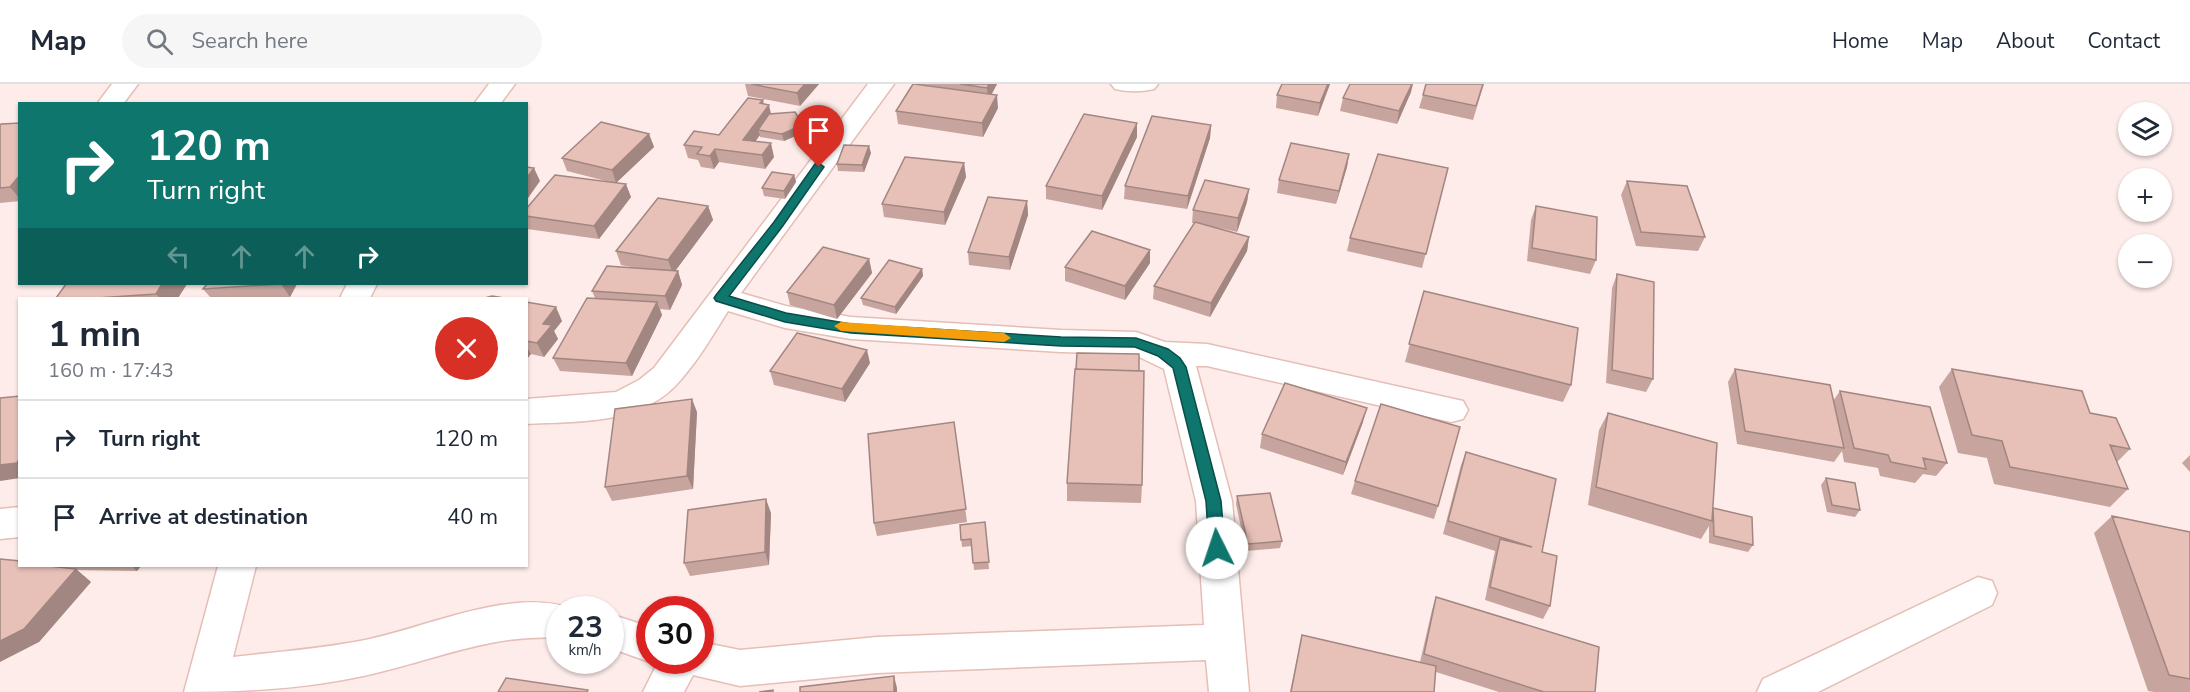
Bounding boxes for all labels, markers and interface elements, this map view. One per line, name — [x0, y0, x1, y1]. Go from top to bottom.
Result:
search box — [122, 14, 542, 68]
text: Map — [30, 22, 86, 60]
icon: search — [143, 25, 176, 58]
text: Search here — [191, 26, 308, 56]
text: Home — [1832, 27, 1889, 55]
text: Map — [1922, 27, 1963, 55]
text: About — [1996, 27, 2054, 55]
text: Contact — [2087, 27, 2160, 55]
map controls — [2118, 102, 2172, 288]
button: layers — [2118, 102, 2172, 156]
pin — [793, 105, 844, 167]
icon: arrive — [802, 114, 835, 147]
text: 120 m — [147, 118, 271, 175]
icon: right — [48, 126, 126, 204]
button: + — [2118, 168, 2172, 222]
text: Turn right — [147, 172, 265, 209]
button: − — [2118, 234, 2172, 288]
icon: left — [162, 240, 195, 273]
icon: ahead — [225, 240, 258, 273]
icon: ahead — [288, 240, 321, 273]
icon: right — [351, 240, 384, 273]
text: 1 min — [48, 310, 141, 359]
button: close — [435, 317, 498, 380]
text: 160 m · 17:43 — [48, 357, 174, 384]
icon: right — [48, 423, 81, 456]
text: Turn right — [99, 424, 200, 454]
text: 120 m — [434, 424, 498, 454]
icon: arrive — [48, 501, 81, 534]
text: Arrive at destination — [99, 502, 308, 532]
text: 40 m — [447, 502, 498, 532]
position arrow — [1185, 516, 1249, 580]
speed limit sign: 30 — [636, 596, 714, 674]
text: 23 — [567, 607, 603, 648]
text: km/h — [568, 640, 602, 660]

